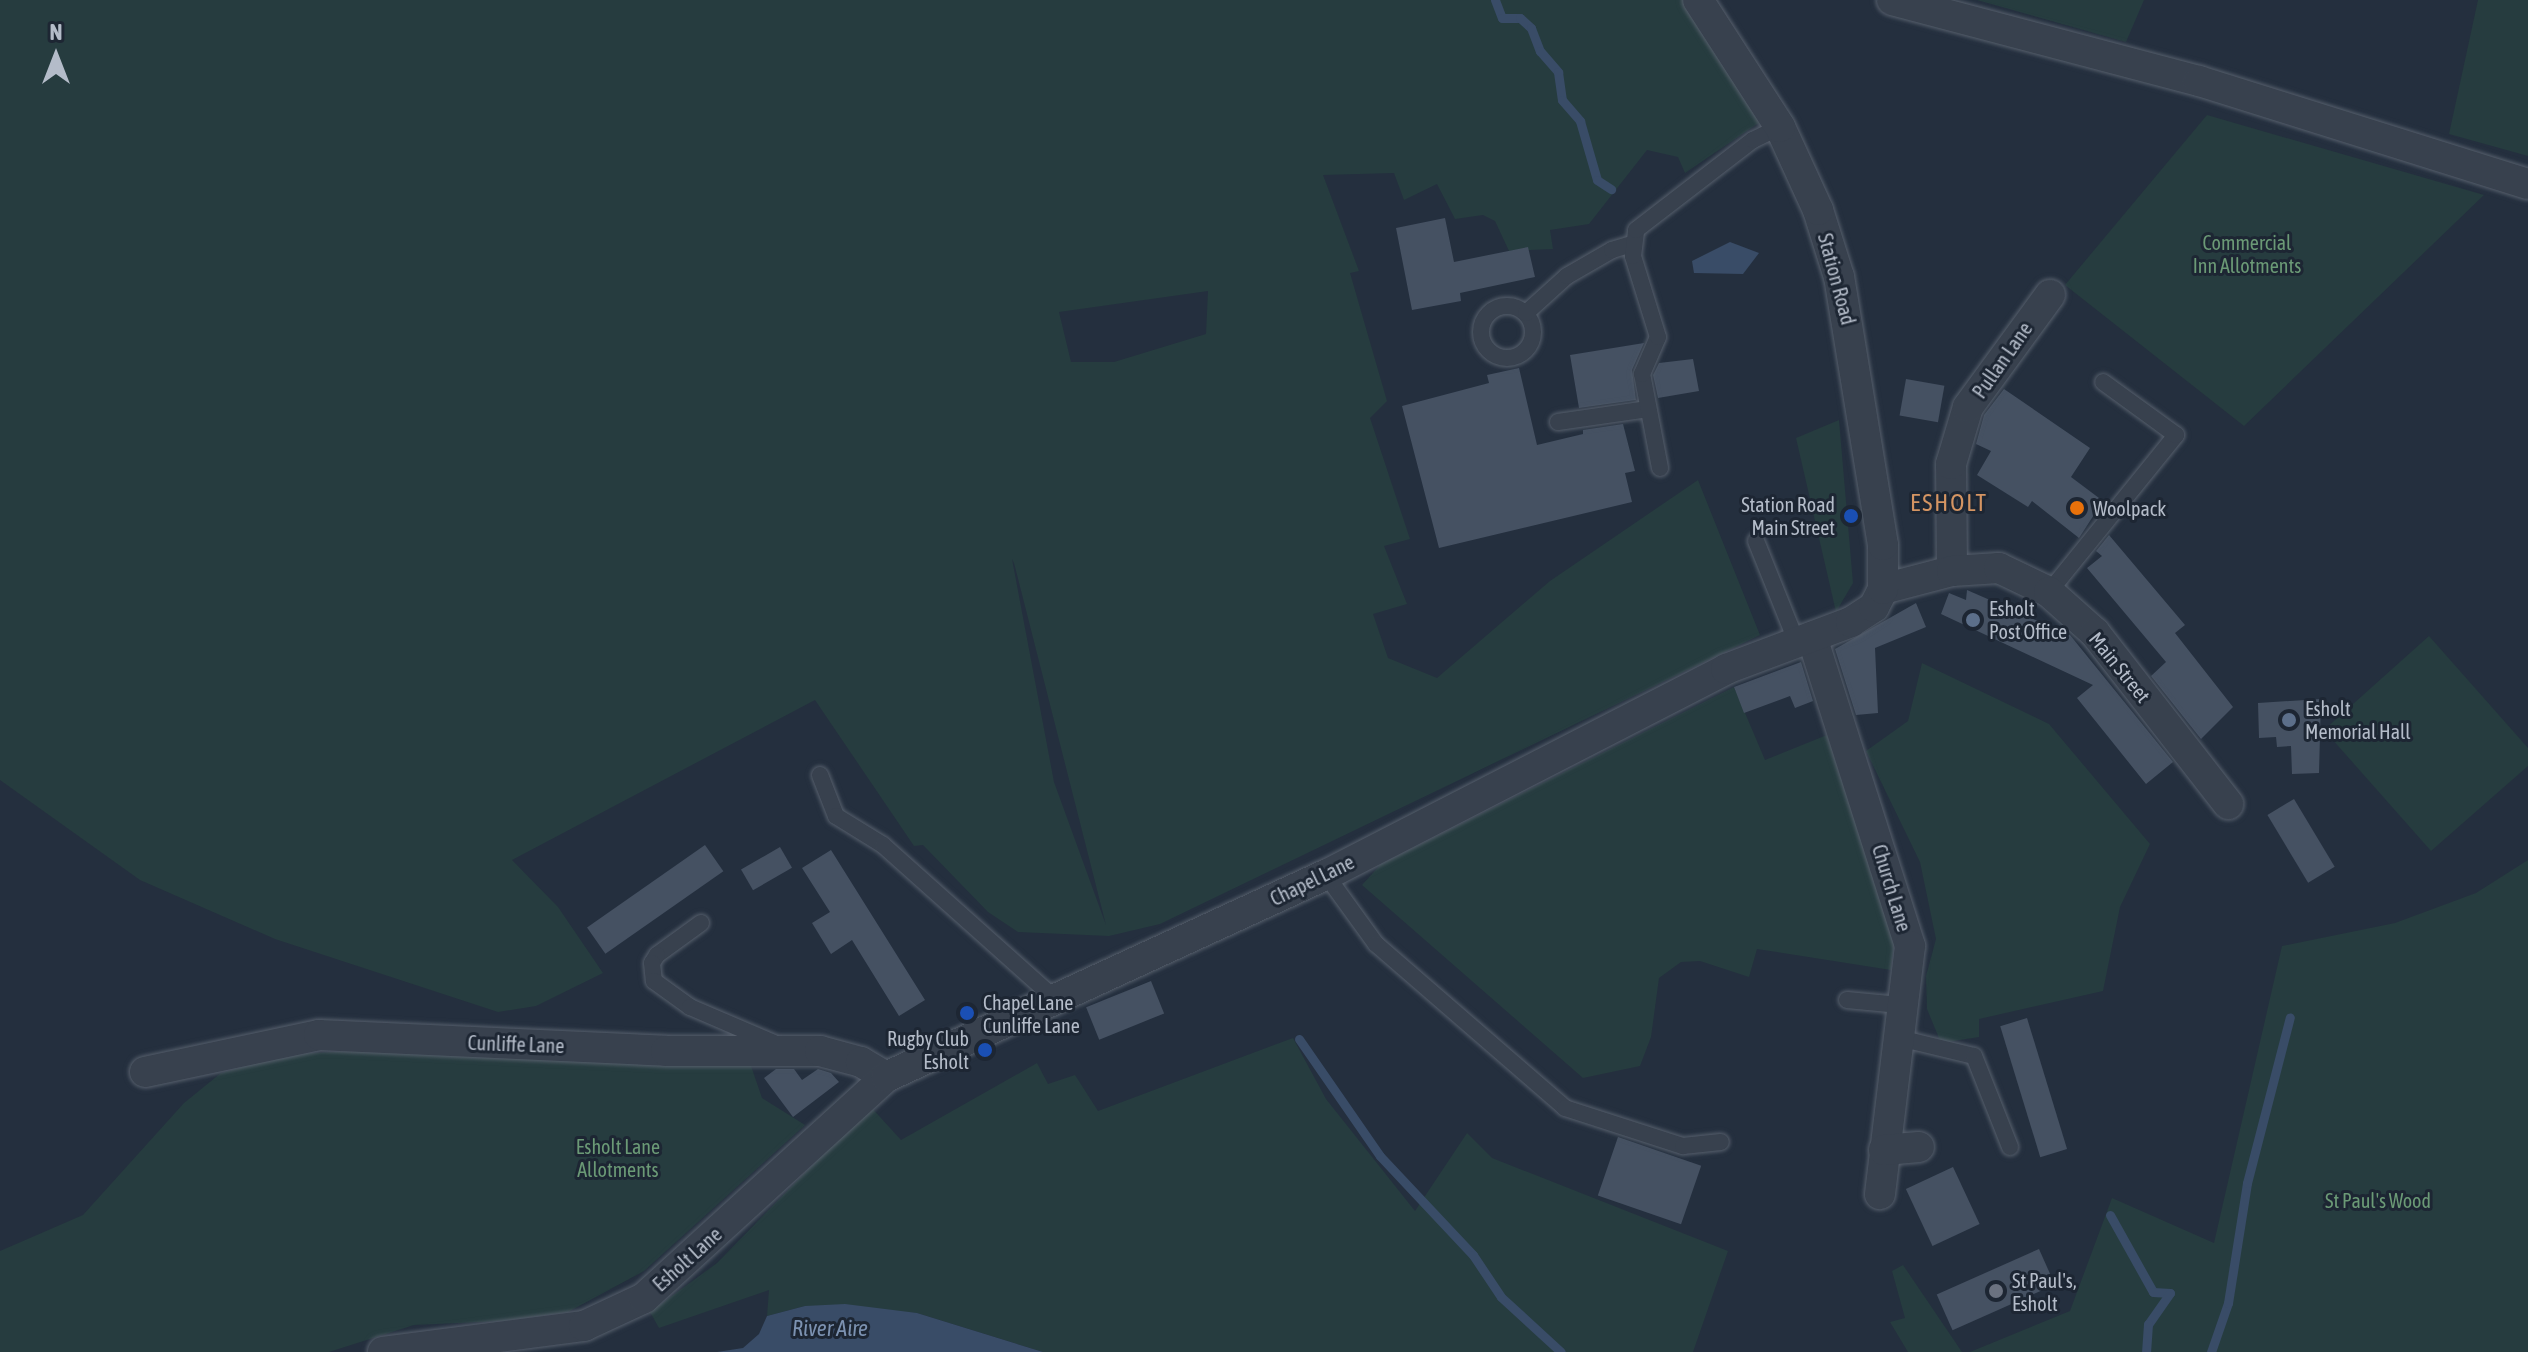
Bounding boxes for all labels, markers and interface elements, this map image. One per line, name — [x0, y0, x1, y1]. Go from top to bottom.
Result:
north arrow — [16, 16, 96, 96]
text: N — [50, 19, 62, 45]
street label: Station Road — [1813, 231, 1861, 327]
park label: Commercial Inn Allotments — [2193, 231, 2301, 278]
street label: Pullan Lane — [1967, 317, 2037, 403]
district label: ESHOLT — [1910, 489, 1988, 517]
place label: Station Road Main Street — [1741, 492, 1835, 539]
place label: Woolpack — [2093, 496, 2166, 520]
marker: Woolpack — [2068, 499, 2086, 517]
marker: Station Road Main Street — [1842, 507, 1860, 525]
place label: Esholt Post Office — [1989, 596, 2067, 643]
marker: Esholt Post Office — [1964, 611, 1982, 629]
street label: Main Street — [2084, 627, 2156, 707]
place label: Esholt Memorial Hall — [2305, 696, 2411, 743]
marker: Esholt Memorial Hall — [2280, 711, 2298, 729]
street label: Church Lane — [1867, 841, 1917, 935]
street label: Chapel Lane — [1266, 849, 1358, 911]
place label: Chapel Lane Cunliffe Lane — [983, 990, 1080, 1037]
marker: Chapel Lane Cunliffe Lane — [958, 1004, 976, 1022]
place label: Rugby Club Esholt — [887, 1026, 969, 1073]
street label: Cunliffe Lane — [467, 1030, 565, 1058]
marker: Rugby Club Esholt — [976, 1041, 994, 1059]
park label: Esholt Lane Allotments — [576, 1135, 660, 1182]
park label: St Paul's Wood — [2325, 1188, 2431, 1212]
street label: Esholt Lane — [648, 1222, 726, 1296]
place label: St Paul's, Esholt — [2012, 1268, 2076, 1315]
marker: St Paul's, Esholt — [1987, 1282, 2005, 1300]
water label: River Aire — [792, 1316, 868, 1342]

